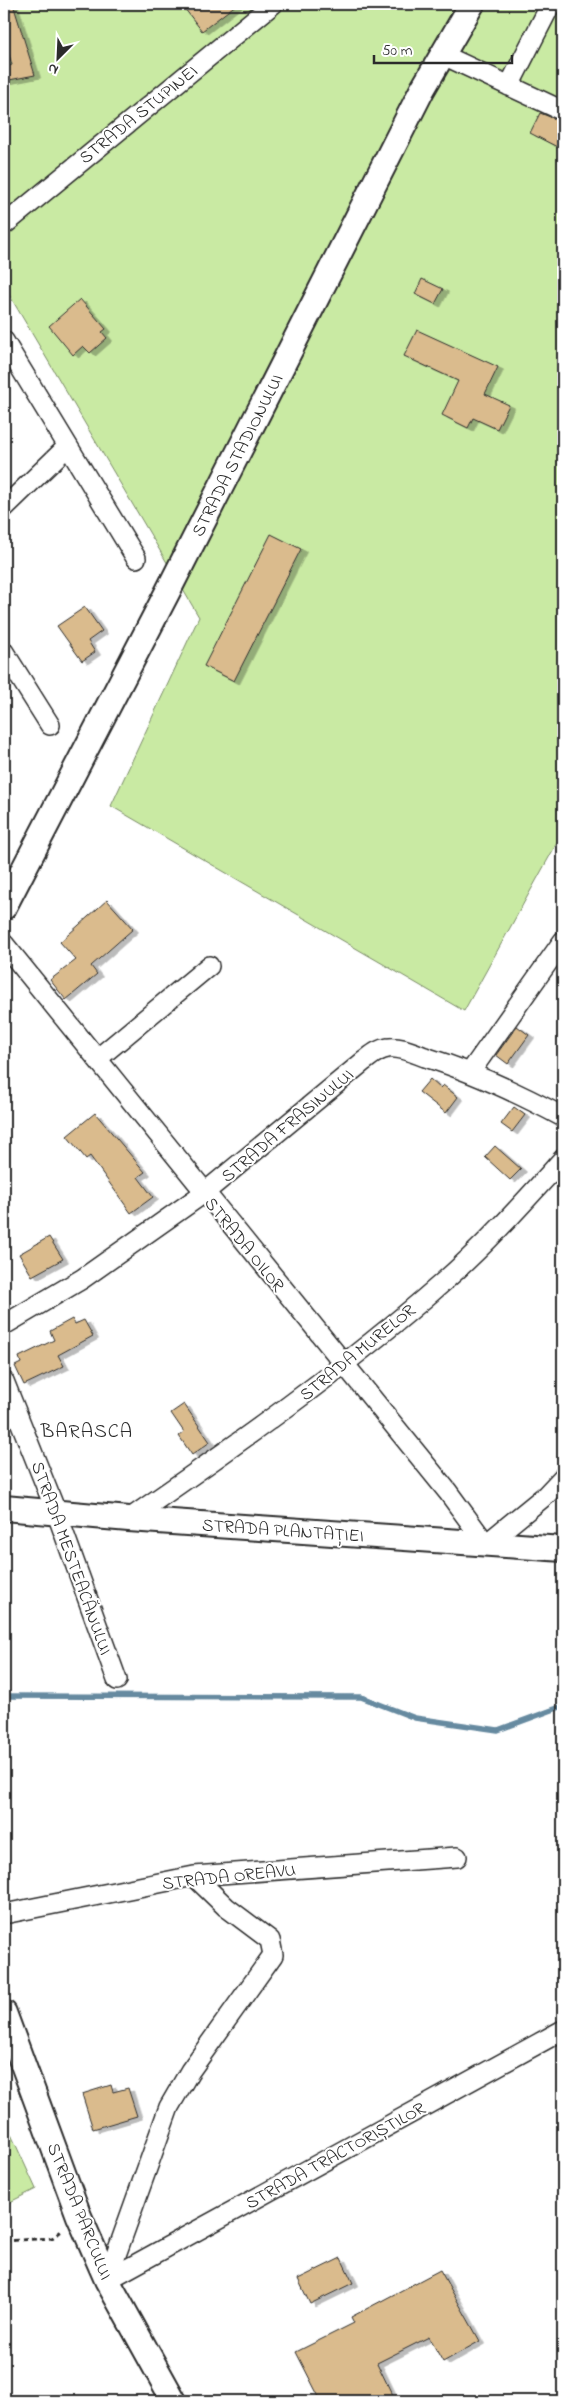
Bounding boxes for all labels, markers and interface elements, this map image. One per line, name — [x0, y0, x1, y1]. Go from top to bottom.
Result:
north arrow — [32, 32, 82, 82]
scale bar — [374, 32, 512, 64]
text: 50 m — [382, 40, 413, 62]
text: N — [45, 57, 62, 80]
street label: STRADA STUPINEI — [74, 60, 204, 172]
street label: STRADA STADIONULUI — [186, 370, 291, 542]
street label: STRADA FRASINULUI — [216, 1063, 360, 1190]
street label: STRADA OILOR — [197, 1192, 290, 1298]
street label: STRADA MURELOR — [295, 1299, 422, 1408]
district label: BARASCA — [40, 1418, 133, 1447]
street label: STRADA MESTEACĂNULUI — [23, 1458, 117, 1659]
street label: STRADA PLANTAȚIEI — [201, 1513, 365, 1551]
street label: STRADA OREAVU — [161, 1858, 297, 1898]
street label: STRADA TRACTORIȘTILOR — [241, 2096, 430, 2217]
street label: STRADA PARCULUI — [39, 2139, 118, 2284]

